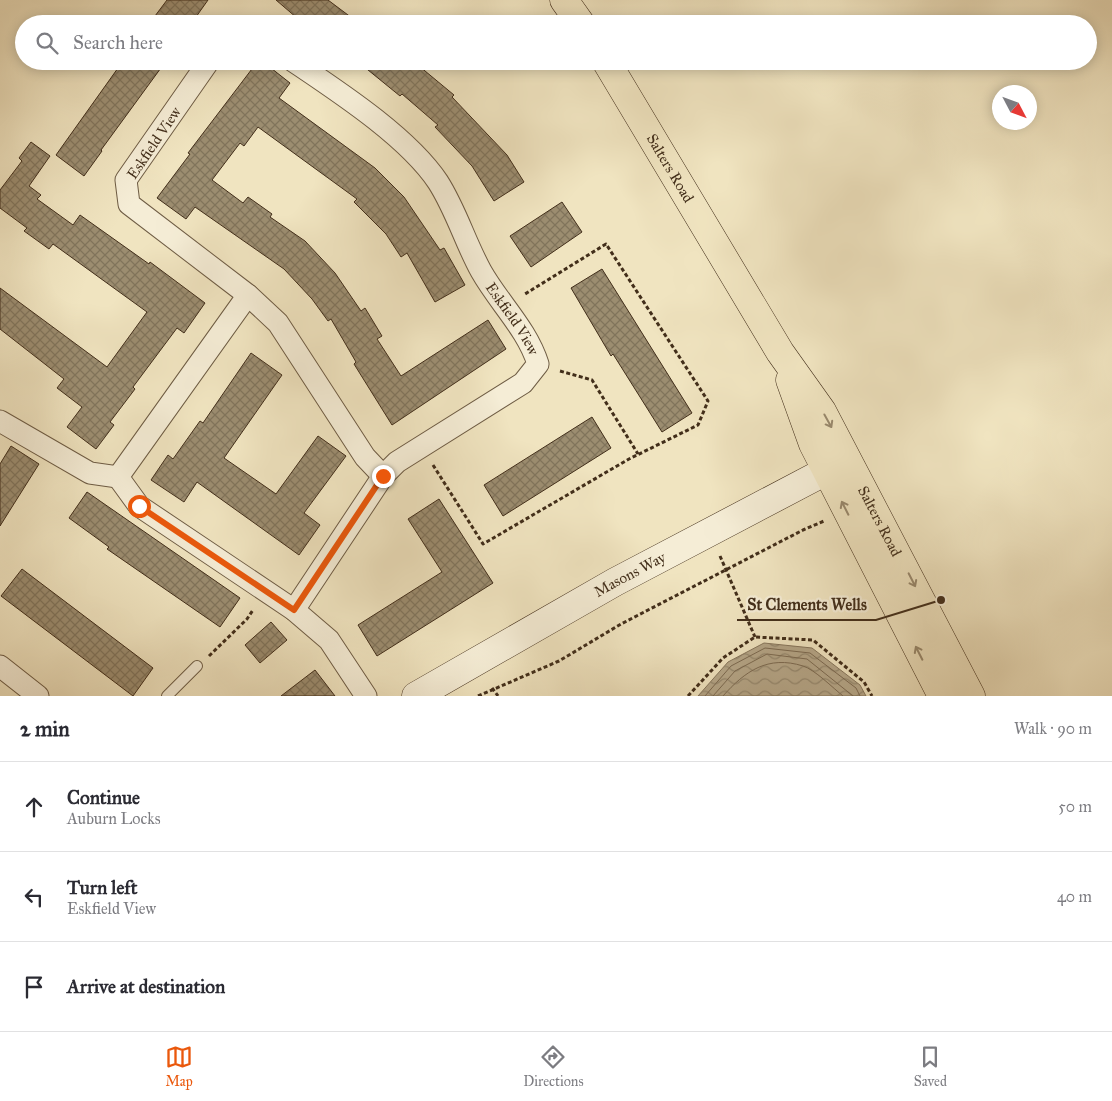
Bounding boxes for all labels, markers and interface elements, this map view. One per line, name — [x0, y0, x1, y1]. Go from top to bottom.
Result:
search box — [15, 15, 1097, 70]
icon: search — [33, 29, 61, 57]
text: Search here — [73, 31, 163, 54]
north arrow — [992, 85, 1037, 130]
street label: Eskfield View — [123, 103, 185, 183]
street label: Salters Road — [643, 131, 698, 206]
street label: Eskfield View — [482, 279, 543, 358]
one-way arrow — [823, 414, 833, 428]
route end — [372, 465, 395, 488]
street label: Salters Road — [854, 483, 906, 560]
route start — [128, 495, 151, 518]
one-way arrow — [840, 501, 850, 516]
street label: Masons Way — [591, 548, 670, 601]
one-way arrow — [908, 572, 917, 587]
callout: St Clements Wells — [737, 589, 876, 620]
text: St Clements Wells — [747, 595, 867, 614]
one-way arrow — [914, 646, 923, 661]
text: 2 min — [20, 716, 70, 742]
text: Walk · 90 m — [1014, 719, 1092, 738]
text: Continue — [67, 786, 140, 809]
icon: ahead — [20, 793, 48, 821]
text: 50 m — [1058, 797, 1092, 816]
text: Auburn Locks — [67, 809, 160, 828]
text: Turn left — [67, 876, 137, 899]
icon: left — [20, 883, 48, 911]
text: 40 m — [1057, 887, 1092, 906]
text: Eskfield View — [67, 899, 156, 918]
icon: arrive — [20, 973, 48, 1001]
text: Arrive at destination — [67, 975, 225, 998]
tab: Map — [165, 1043, 193, 1090]
tab: Directions — [523, 1043, 584, 1090]
tab: Saved — [914, 1043, 947, 1090]

